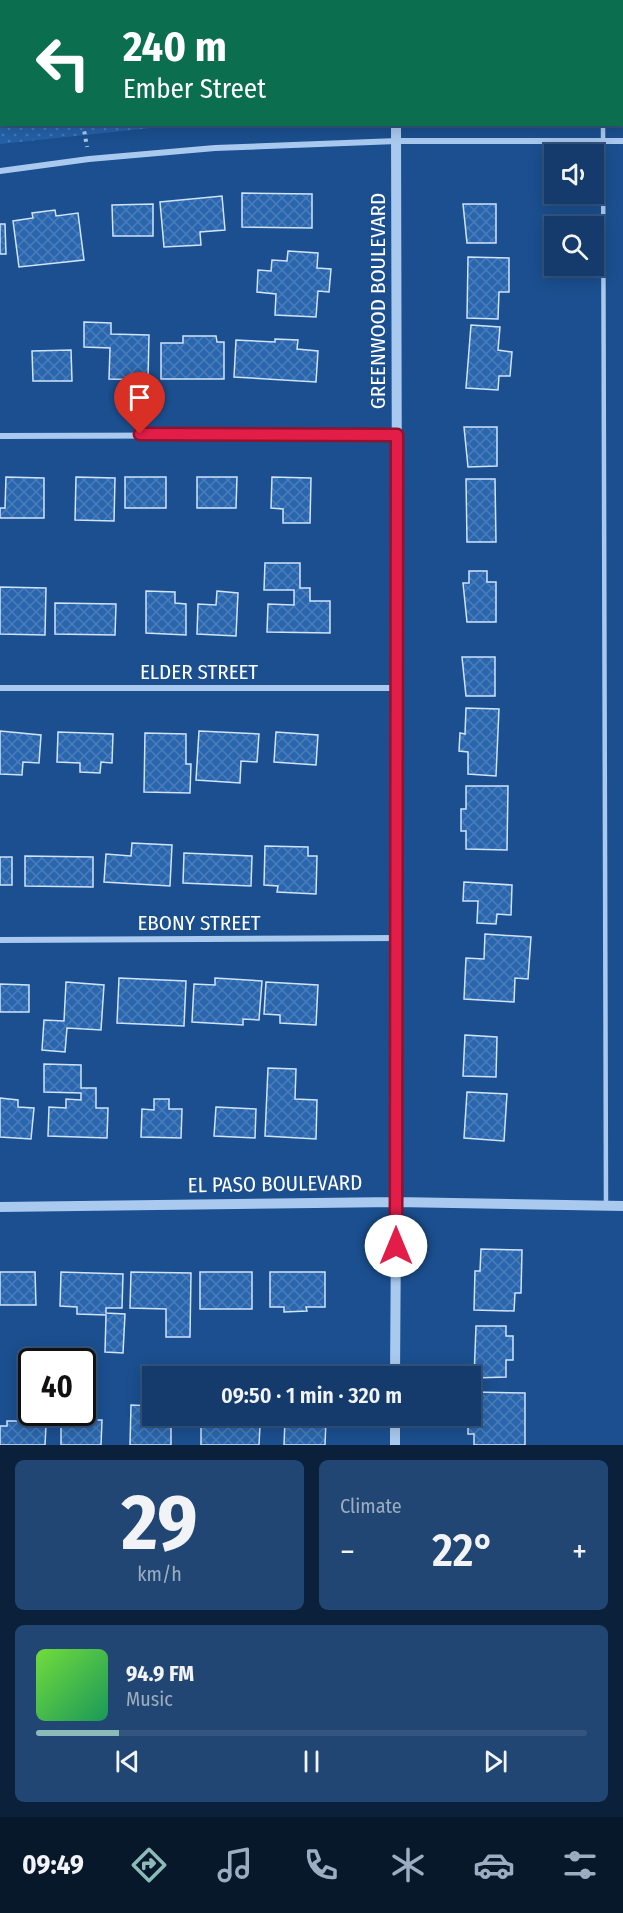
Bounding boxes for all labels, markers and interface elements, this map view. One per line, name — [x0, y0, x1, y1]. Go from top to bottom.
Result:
text: 240 m — [123, 22, 227, 72]
icon: left — [24, 24, 102, 102]
text: Ember Street — [123, 73, 266, 105]
map controls — [544, 144, 604, 276]
button: sound — [544, 144, 604, 204]
street label: GREENWOOD BOULEVARD — [365, 193, 391, 409]
button: search — [544, 216, 604, 276]
pin — [114, 372, 165, 434]
icon: arrive — [123, 381, 156, 414]
street label: ELDER STREET — [140, 659, 258, 685]
street label: EBONY STREET — [137, 910, 261, 936]
street label: EL PASO BOULEVARD — [187, 1169, 363, 1199]
position arrow — [364, 1214, 428, 1278]
speed limit sign: 40 — [18, 1348, 96, 1426]
text: 09:50 · 1 min · 320 m — [221, 1382, 402, 1409]
text: 29 — [121, 1476, 198, 1570]
text: Climate — [340, 1494, 402, 1518]
text: 22° — [432, 1524, 495, 1578]
text: − — [340, 1532, 355, 1572]
text: + — [572, 1532, 587, 1572]
text: km/h — [137, 1562, 182, 1586]
text: 94.9 FM — [126, 1660, 194, 1687]
text: Music — [126, 1687, 173, 1711]
icon: previous — [111, 1745, 144, 1778]
icon: pause — [295, 1745, 328, 1778]
icon: next — [479, 1745, 512, 1778]
icon: directions — [128, 1844, 170, 1886]
icon: music — [214, 1844, 256, 1886]
icon: phone — [300, 1844, 342, 1886]
icon: climate — [387, 1844, 429, 1886]
icon: car — [473, 1844, 515, 1886]
icon: filters — [559, 1844, 601, 1886]
text: 09:49 — [22, 1849, 84, 1881]

